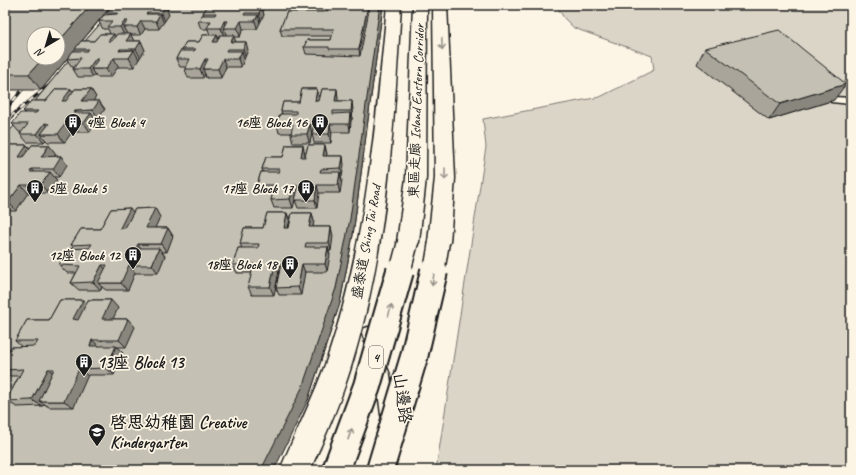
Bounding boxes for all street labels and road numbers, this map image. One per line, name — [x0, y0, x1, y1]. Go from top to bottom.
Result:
street label: 東區走廊 Island Eastern Corridor — [405, 22, 428, 199]
street label: 盛泰道 Shing Tai Road — [348, 181, 385, 301]
road number: 4 — [369, 346, 383, 368]
street label: 山邊路 — [389, 371, 416, 425]

